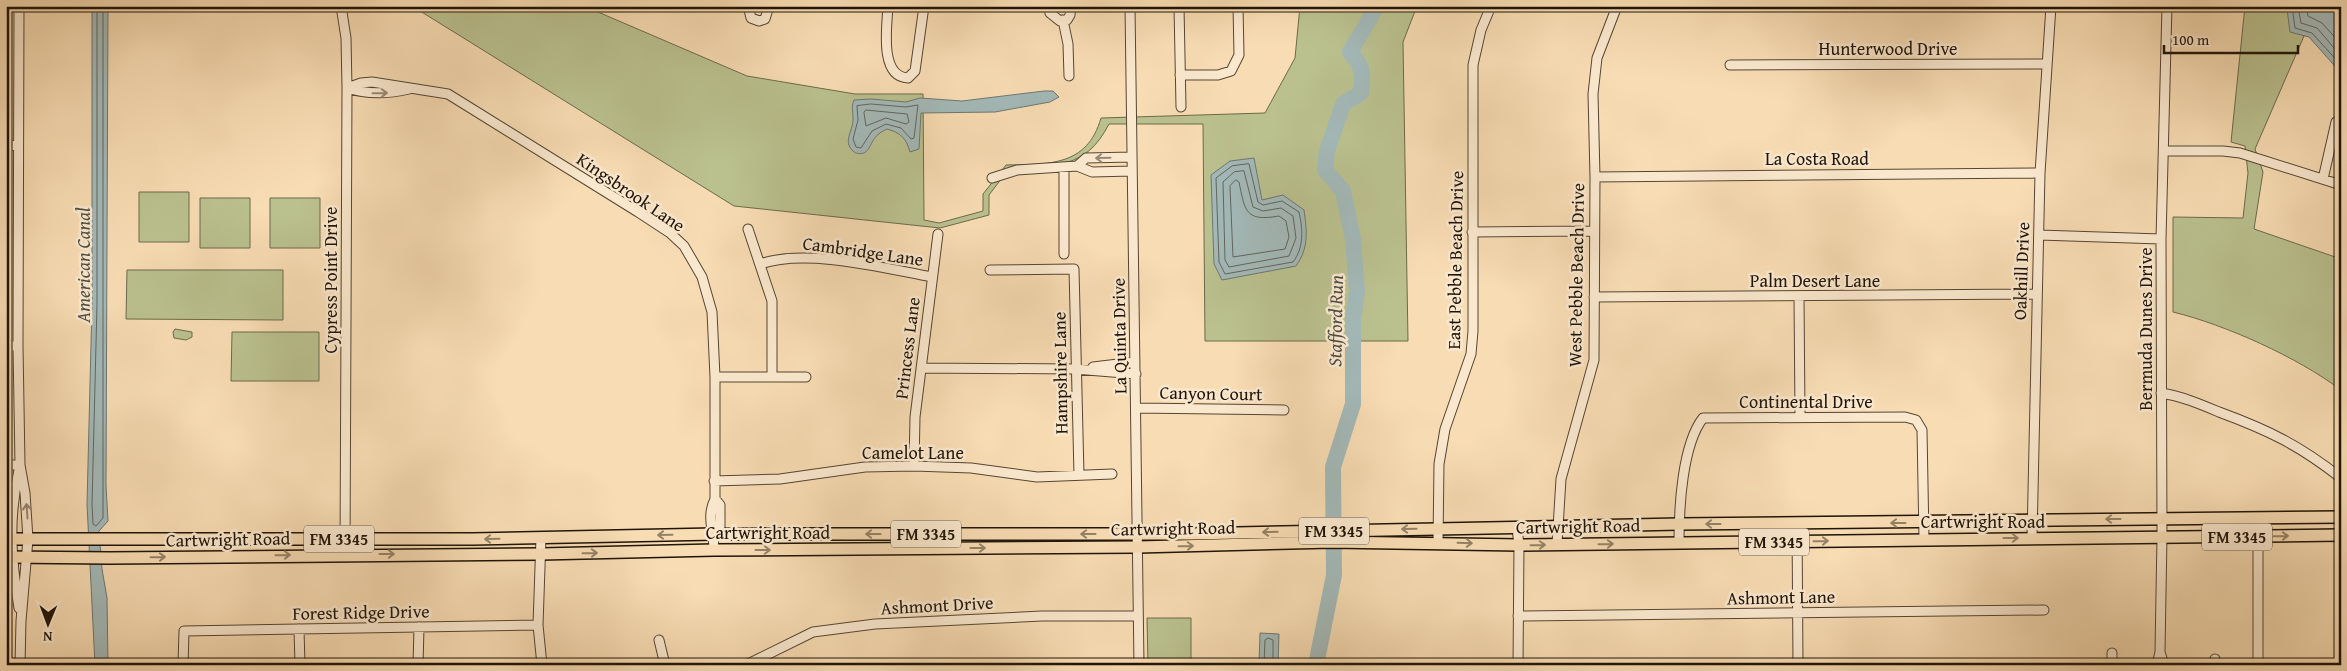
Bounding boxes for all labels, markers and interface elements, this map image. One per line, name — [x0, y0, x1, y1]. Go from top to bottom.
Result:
scale bar — [2164, 22, 2298, 54]
text: 100 m — [2172, 29, 2210, 50]
street label: Hunterwood Drive — [1819, 35, 1957, 62]
one-way arrow — [371, 88, 387, 98]
street label: La Costa Road — [1765, 145, 1869, 172]
street label: Kingsbrook Lane — [571, 146, 691, 238]
one-way arrow — [1096, 153, 1112, 163]
street label: East Pebble Beach Drive — [1440, 170, 1470, 350]
street label: West Pebble Beach Drive — [1561, 183, 1591, 367]
street label: Cypress Point Drive — [317, 206, 344, 354]
water label: American Canal — [69, 207, 97, 324]
street label: Oakhill Drive — [2006, 221, 2036, 321]
street label: Cambridge Lane — [801, 229, 925, 273]
street label: Bermuda Dunes Drive — [2132, 247, 2159, 411]
street label: Palm Desert Lane — [1750, 267, 1880, 294]
water label: Stafford Run — [1320, 274, 1350, 367]
street label: La Quinta Drive — [1104, 278, 1134, 394]
street label: Princess Lane — [887, 295, 927, 401]
street label: Hampshire Lane — [1045, 311, 1075, 435]
street label: Canyon Court — [1159, 379, 1263, 407]
street label: Continental Drive — [1739, 388, 1873, 415]
street label: Camelot Lane — [862, 439, 964, 466]
one-way arrow — [22, 503, 31, 519]
street label: Cartwright Road — [1921, 508, 2046, 535]
street label: Cartwright Road — [1516, 511, 1641, 541]
street label: Cartwright Road — [1111, 513, 1236, 543]
one-way arrow — [2105, 514, 2122, 524]
road number: FM 3345 — [1299, 518, 1369, 544]
one-way arrow — [1890, 518, 1906, 528]
street label: Cartwright Road — [706, 519, 831, 546]
one-way arrow — [1705, 519, 1722, 529]
road number: FM 3345 — [891, 520, 961, 548]
street label: Cartwright Road — [166, 524, 291, 554]
one-way arrow — [1401, 524, 1418, 534]
road number: FM 3345 — [2202, 524, 2272, 550]
road number: FM 3345 — [304, 526, 374, 552]
one-way arrow — [1262, 527, 1278, 537]
road number: FM 3345 — [1739, 528, 1809, 556]
one-way arrow — [866, 529, 882, 539]
one-way arrow — [1081, 529, 1097, 539]
one-way arrow — [657, 530, 674, 540]
one-way arrow — [2272, 531, 2289, 541]
one-way arrow — [2003, 533, 2019, 543]
one-way arrow — [485, 534, 501, 543]
one-way arrow — [1812, 536, 1829, 546]
one-way arrow — [1457, 539, 1473, 548]
one-way arrow — [1598, 539, 1614, 548]
one-way arrow — [1530, 540, 1546, 550]
one-way arrow — [1178, 541, 1194, 551]
one-way arrow — [969, 543, 985, 553]
one-way arrow — [754, 545, 770, 555]
one-way arrow — [582, 548, 598, 557]
one-way arrow — [379, 549, 395, 559]
one-way arrow — [275, 550, 291, 560]
one-way arrow — [150, 552, 166, 562]
street label: Ashmont Lane — [1727, 583, 1835, 611]
street label: Ashmont Drive — [880, 589, 994, 621]
street label: Forest Ridge Drive — [292, 597, 430, 627]
north arrow — [22, 598, 72, 648]
text: N — [42, 627, 53, 647]

